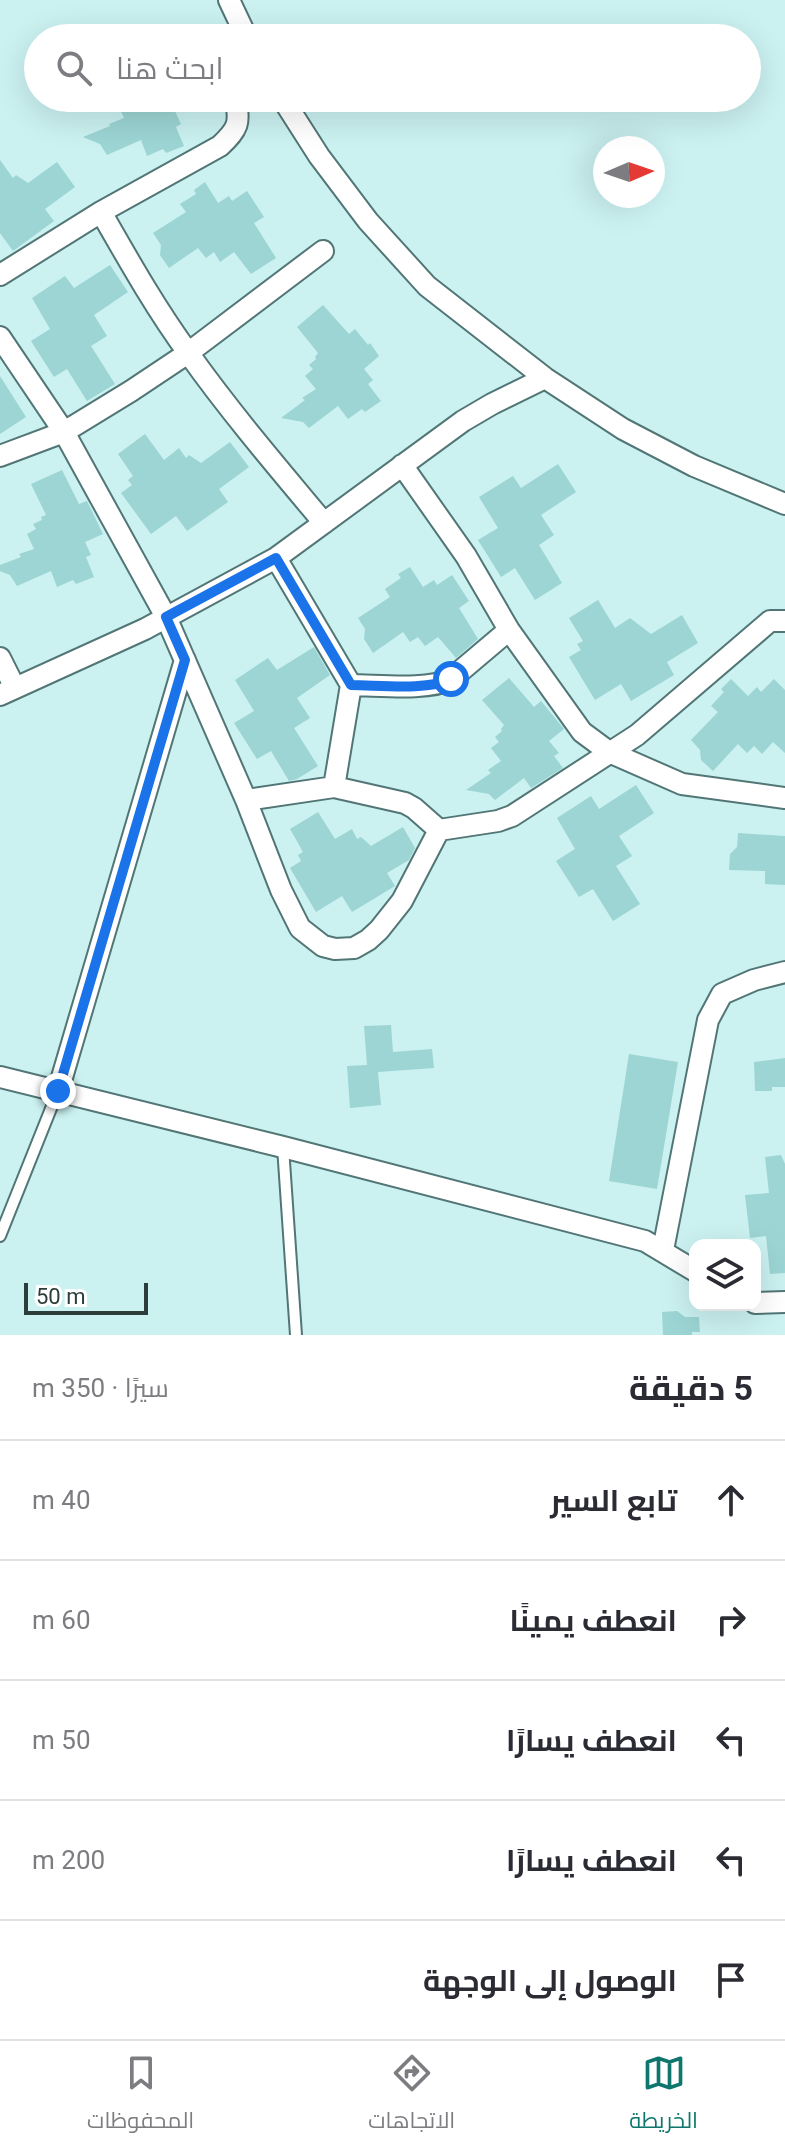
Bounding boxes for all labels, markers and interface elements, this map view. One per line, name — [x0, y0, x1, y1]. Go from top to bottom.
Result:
search box — [24, 24, 761, 112]
icon: search — [52, 46, 96, 90]
text: ابحث هنا — [116, 51, 224, 86]
north arrow — [593, 136, 665, 208]
route start — [433, 661, 469, 697]
route end — [40, 1073, 76, 1109]
map controls — [689, 1239, 761, 1311]
button: layers — [689, 1239, 761, 1311]
scale bar — [24, 1279, 148, 1315]
text: 50 m — [36, 1284, 85, 1309]
text: 5 دقيقة — [629, 1368, 753, 1408]
text: سيرًا · 350 m — [32, 1373, 169, 1403]
icon: ahead — [709, 1478, 753, 1522]
text: تابع السير — [550, 1483, 677, 1518]
text: 40 m — [32, 1485, 91, 1515]
icon: right — [709, 1598, 753, 1642]
text: انعطف يمينًا — [510, 1603, 677, 1638]
text: 60 m — [32, 1605, 91, 1635]
icon: left — [709, 1718, 753, 1762]
text: انعطف يسارًا — [506, 1723, 677, 1758]
text: 50 m — [32, 1725, 91, 1755]
icon: left — [709, 1838, 753, 1882]
text: انعطف يسارًا — [506, 1843, 677, 1878]
text: 200 m — [32, 1845, 105, 1875]
icon: arrive — [709, 1958, 753, 2002]
text: الوصول إلى الوجهة — [423, 1963, 677, 1998]
tab: المحفوظات — [87, 2051, 194, 2141]
tab: الاتجاهات — [368, 2051, 455, 2141]
tab: الخريطة — [629, 2051, 698, 2141]

